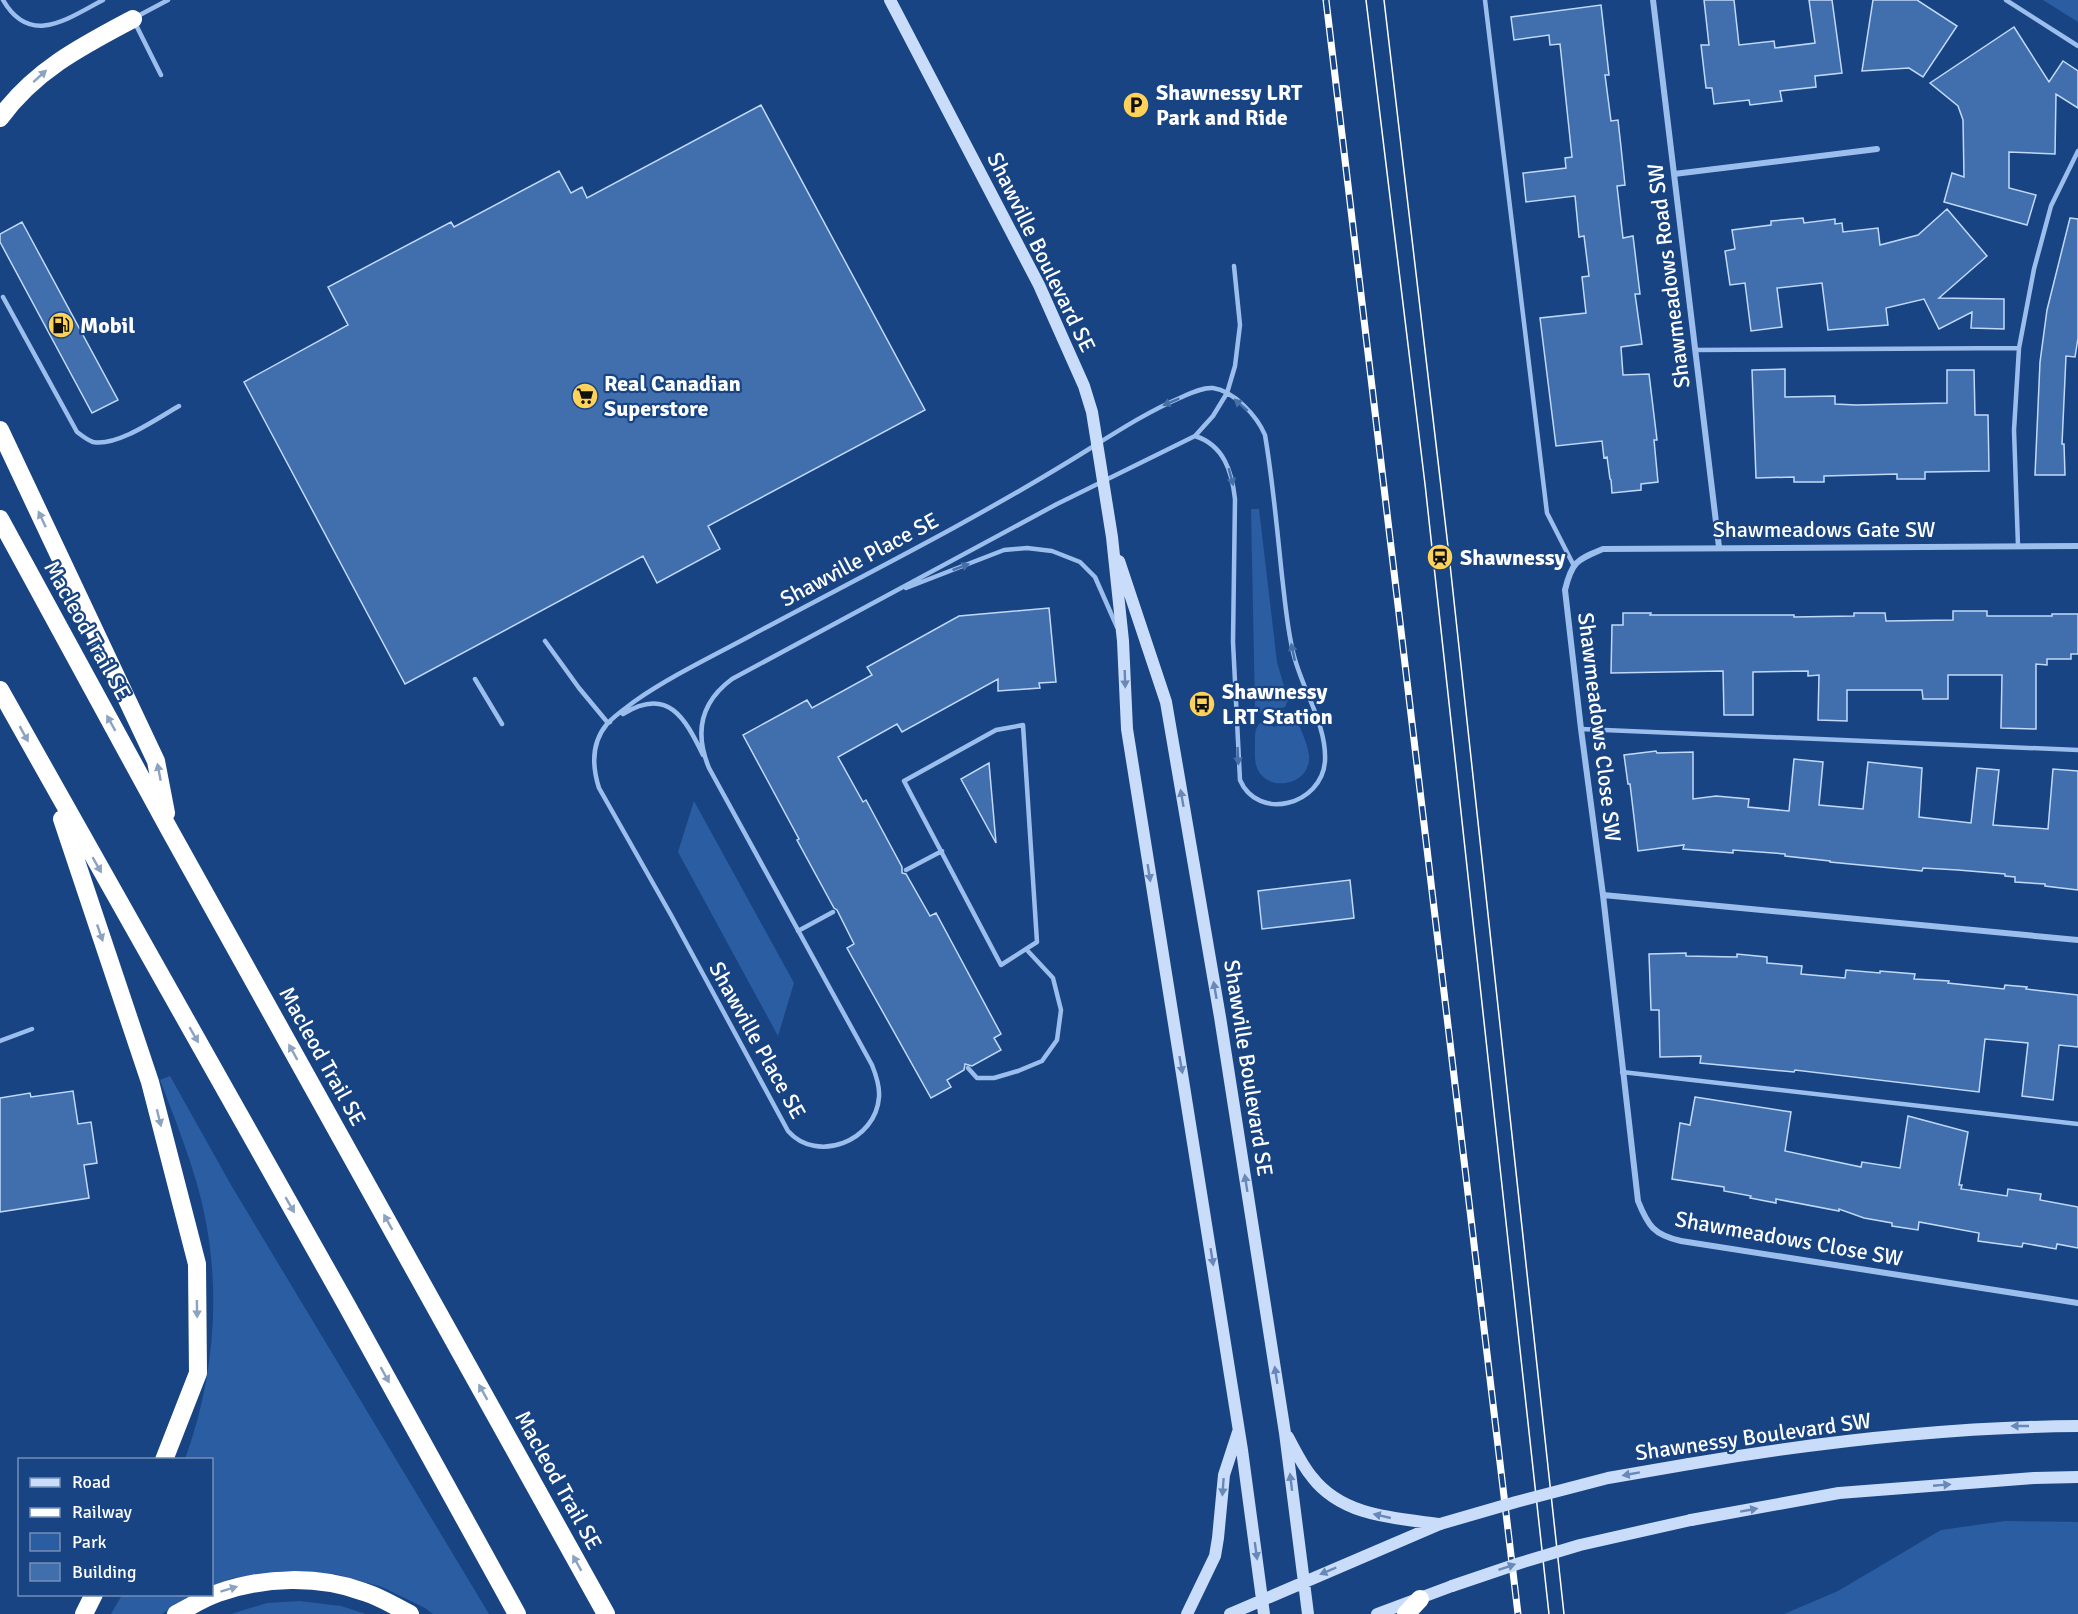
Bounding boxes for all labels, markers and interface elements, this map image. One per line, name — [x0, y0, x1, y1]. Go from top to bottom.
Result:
one-way arrow — [33, 69, 48, 83]
place label: Shawnessy LRT Park and Ride — [1156, 79, 1303, 131]
parking icon: Shawnessy LRT Park and Ride — [1121, 90, 1151, 120]
street label: Shawville Boulevard SE — [981, 148, 1102, 357]
street label: Shawmeadows Road SW — [1641, 162, 1696, 390]
fuel station icon: Mobil — [46, 310, 76, 340]
place label: Mobil — [80, 312, 135, 339]
place label: Real Canadian Superstore — [604, 370, 741, 422]
supermarket icon: Real Canadian Superstore — [570, 381, 600, 411]
one-way arrow — [1162, 397, 1180, 407]
one-way arrow — [1233, 398, 1249, 411]
one-way arrow — [1227, 468, 1237, 486]
street label: Shawville Place SE — [775, 506, 943, 613]
one-way arrow — [37, 510, 46, 527]
street label: Shawmeadows Gate SW — [1713, 516, 1936, 543]
station icon: Shawnessy — [1425, 542, 1455, 572]
place label: Shawnessy — [1460, 544, 1565, 571]
street label: Macleod Trail SE — [38, 556, 137, 705]
one-way arrow — [952, 562, 970, 571]
street label: Shawmeadows Close SW — [1572, 611, 1627, 844]
one-way arrow — [1288, 642, 1298, 661]
one-way arrow — [1120, 670, 1129, 689]
place label: Shawnessy LRT Station — [1222, 678, 1333, 730]
bus stop icon: Shawnessy LRT Station — [1187, 689, 1217, 719]
one-way arrow — [106, 714, 116, 731]
one-way arrow — [19, 726, 29, 743]
one-way arrow — [1233, 746, 1242, 765]
one-way arrow — [154, 762, 163, 781]
one-way arrow — [1178, 788, 1187, 807]
one-way arrow — [92, 857, 103, 873]
one-way arrow — [1145, 863, 1154, 882]
one-way arrow — [96, 924, 105, 942]
street label: Shawville Place SE — [703, 957, 812, 1124]
street label: Shawville Boulevard SE — [1218, 958, 1279, 1178]
one-way arrow — [1211, 980, 1220, 999]
street label: Macleod Trail SE — [273, 982, 372, 1131]
one-way arrow — [188, 1027, 199, 1043]
one-way arrow — [288, 1043, 298, 1060]
one-way arrow — [1177, 1055, 1186, 1074]
one-way arrow — [155, 1109, 165, 1128]
one-way arrow — [1241, 1173, 1250, 1192]
one-way arrow — [284, 1196, 294, 1213]
street label: Shawmeadows Close SW — [1673, 1205, 1905, 1272]
one-way arrow — [383, 1213, 393, 1230]
one-way arrow — [1207, 1248, 1216, 1267]
one-way arrow — [192, 1299, 202, 1318]
one-way arrow — [380, 1366, 390, 1383]
one-way arrow — [1272, 1366, 1281, 1385]
one-way arrow — [478, 1384, 488, 1401]
street label: Macleod Trail SE — [509, 1406, 608, 1555]
street label: Shawnessy Boulevard SW — [1633, 1407, 1873, 1466]
one-way arrow — [2010, 1421, 2029, 1431]
legend — [18, 1458, 213, 1596]
one-way arrow — [1621, 1470, 1640, 1479]
text: Road — [72, 1471, 111, 1493]
one-way arrow — [1287, 1472, 1296, 1491]
one-way arrow — [1218, 1477, 1228, 1496]
one-way arrow — [1933, 1480, 1952, 1490]
text: Railway — [72, 1501, 133, 1523]
one-way arrow — [1740, 1505, 1759, 1514]
one-way arrow — [1373, 1510, 1391, 1520]
text: Park — [72, 1531, 107, 1553]
one-way arrow — [1251, 1541, 1260, 1560]
one-way arrow — [572, 1554, 582, 1571]
text: Building — [72, 1561, 136, 1583]
one-way arrow — [1498, 1562, 1516, 1572]
one-way arrow — [1319, 1567, 1337, 1576]
one-way arrow — [220, 1584, 238, 1593]

